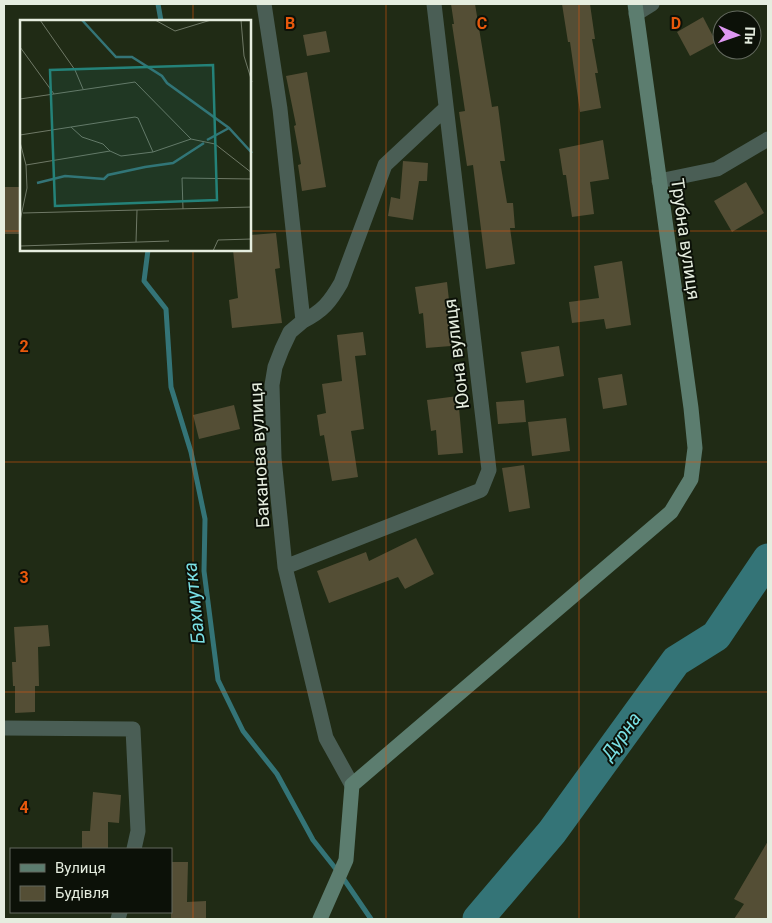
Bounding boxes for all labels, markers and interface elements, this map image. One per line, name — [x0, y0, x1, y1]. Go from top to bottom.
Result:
north arrow — [712, 10, 762, 60]
text: B — [285, 14, 295, 33]
text: C — [477, 14, 487, 33]
text: D — [671, 14, 681, 33]
inset map — [20, 20, 251, 251]
text: Пн — [742, 26, 758, 45]
street label: Трубна вулиця — [667, 177, 705, 301]
street label: Юона вулиця — [439, 298, 473, 410]
text: 2 — [19, 337, 29, 356]
street label: Баканова вулиця — [245, 382, 273, 528]
water label: Бахмутка — [178, 561, 210, 645]
text: 3 — [19, 568, 29, 587]
water label: Дурна — [595, 708, 646, 766]
text: 4 — [19, 798, 29, 817]
legend — [10, 848, 172, 913]
text: Вулиця — [55, 859, 106, 877]
text: Будівля — [55, 884, 109, 902]

